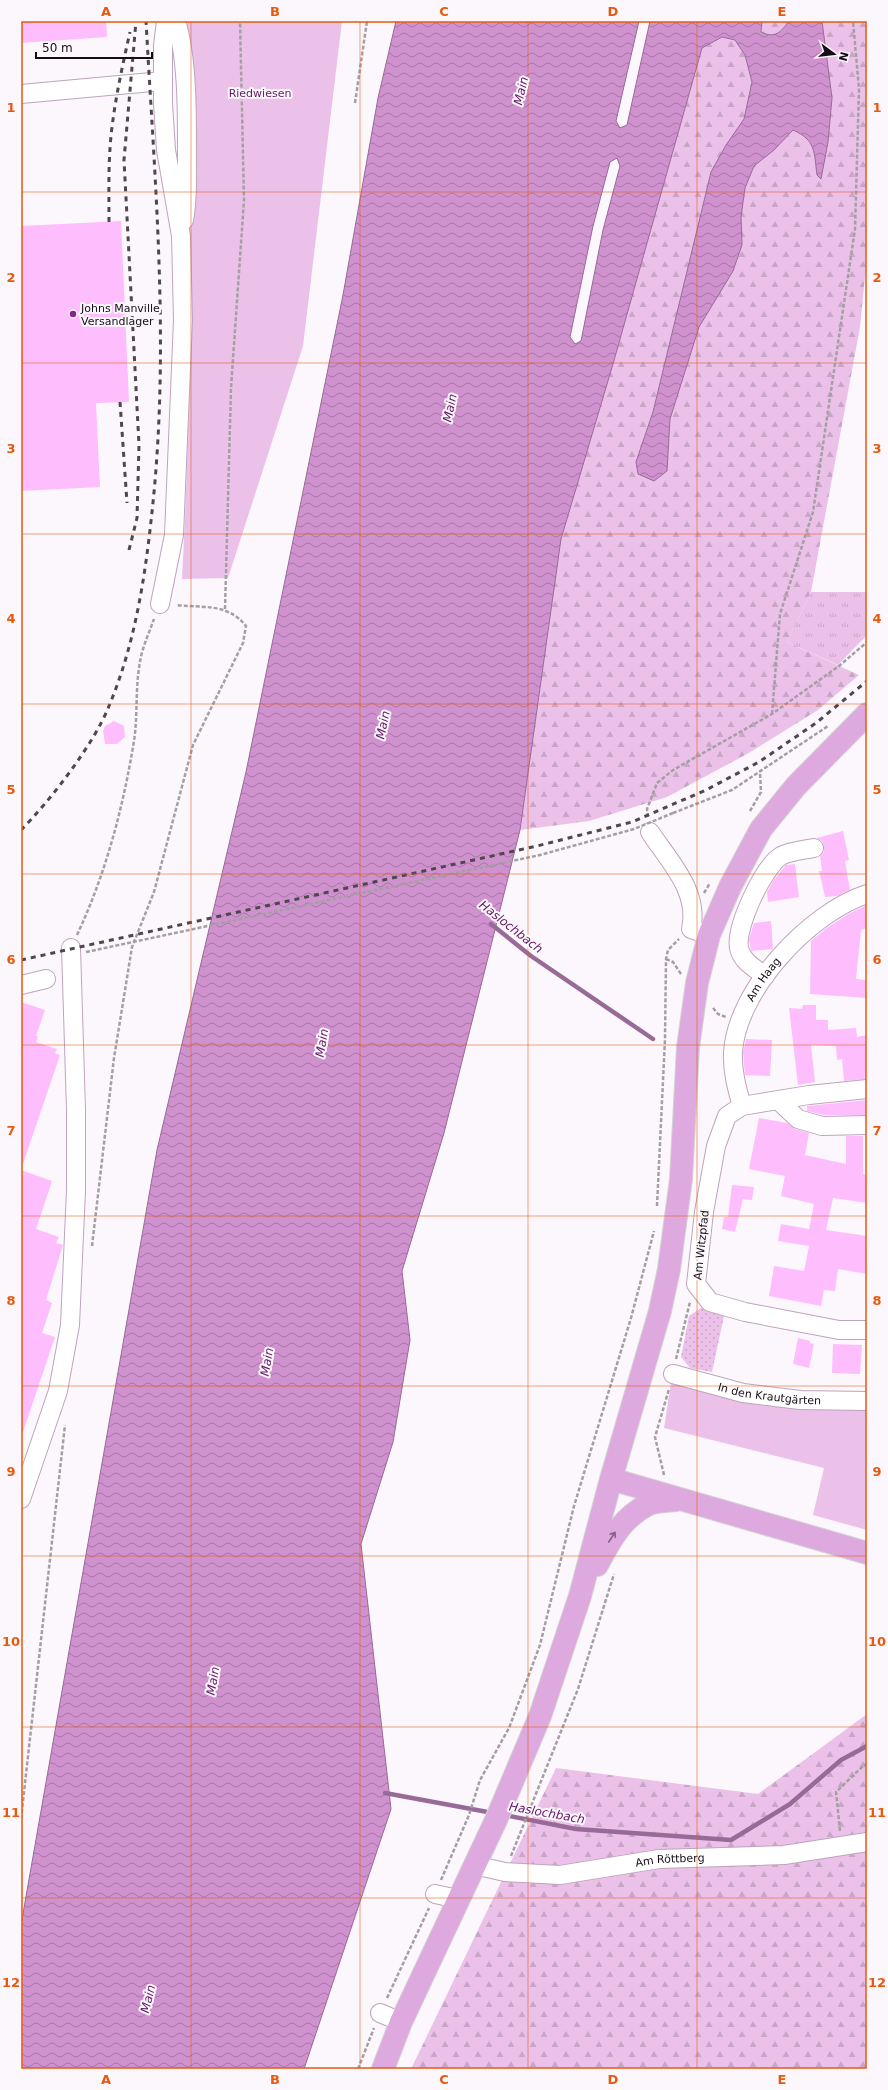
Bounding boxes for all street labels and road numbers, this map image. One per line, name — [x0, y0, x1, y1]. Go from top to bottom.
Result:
street label: Am Haag — [744, 955, 783, 1004]
street label: Am Witzpfad — [691, 1210, 712, 1281]
street label: In den Krautgärten — [716, 1381, 821, 1407]
street label: Am Röttberg — [635, 1852, 705, 1870]

